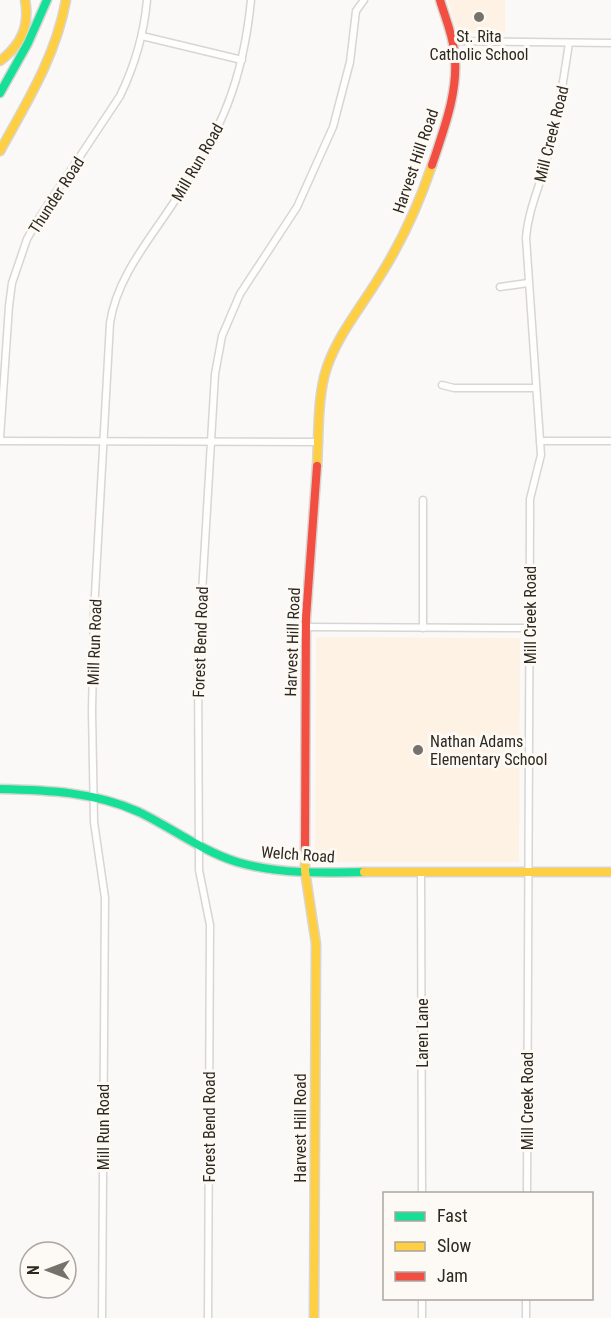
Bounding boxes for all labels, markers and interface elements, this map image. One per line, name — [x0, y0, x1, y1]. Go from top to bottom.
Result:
marker: St. Rita Catholic School — [472, 10, 486, 24]
place label: St. Rita Catholic School — [430, 27, 528, 64]
street label: Mill Creek Road — [530, 84, 573, 184]
street label: Harvest Hill Road — [389, 106, 442, 216]
street label: Mill Run Road — [168, 120, 227, 204]
street label: Thunder Road — [25, 153, 88, 237]
street label: Mill Creek Road — [521, 566, 540, 664]
street label: Forest Bend Road — [189, 586, 212, 698]
street label: Harvest Hill Road — [281, 587, 304, 697]
street label: Mill Run Road — [83, 598, 106, 686]
place label: Nathan Adams Elementary School — [430, 732, 547, 769]
marker: Nathan Adams Elementary School — [411, 743, 425, 757]
street label: Welch Road — [260, 842, 336, 867]
street label: Laren Lane — [413, 998, 432, 1068]
street label: Mill Creek Road — [518, 1052, 537, 1150]
street label: Forest Bend Road — [200, 1071, 219, 1183]
street label: Harvest Hill Road — [291, 1073, 310, 1183]
street label: Mill Run Road — [94, 1084, 113, 1170]
legend — [383, 1192, 593, 1300]
text: Fast — [437, 1205, 468, 1226]
text: Slow — [437, 1235, 472, 1256]
north arrow — [18, 1240, 78, 1300]
text: N — [24, 1265, 43, 1275]
text: Jam — [437, 1265, 468, 1286]

